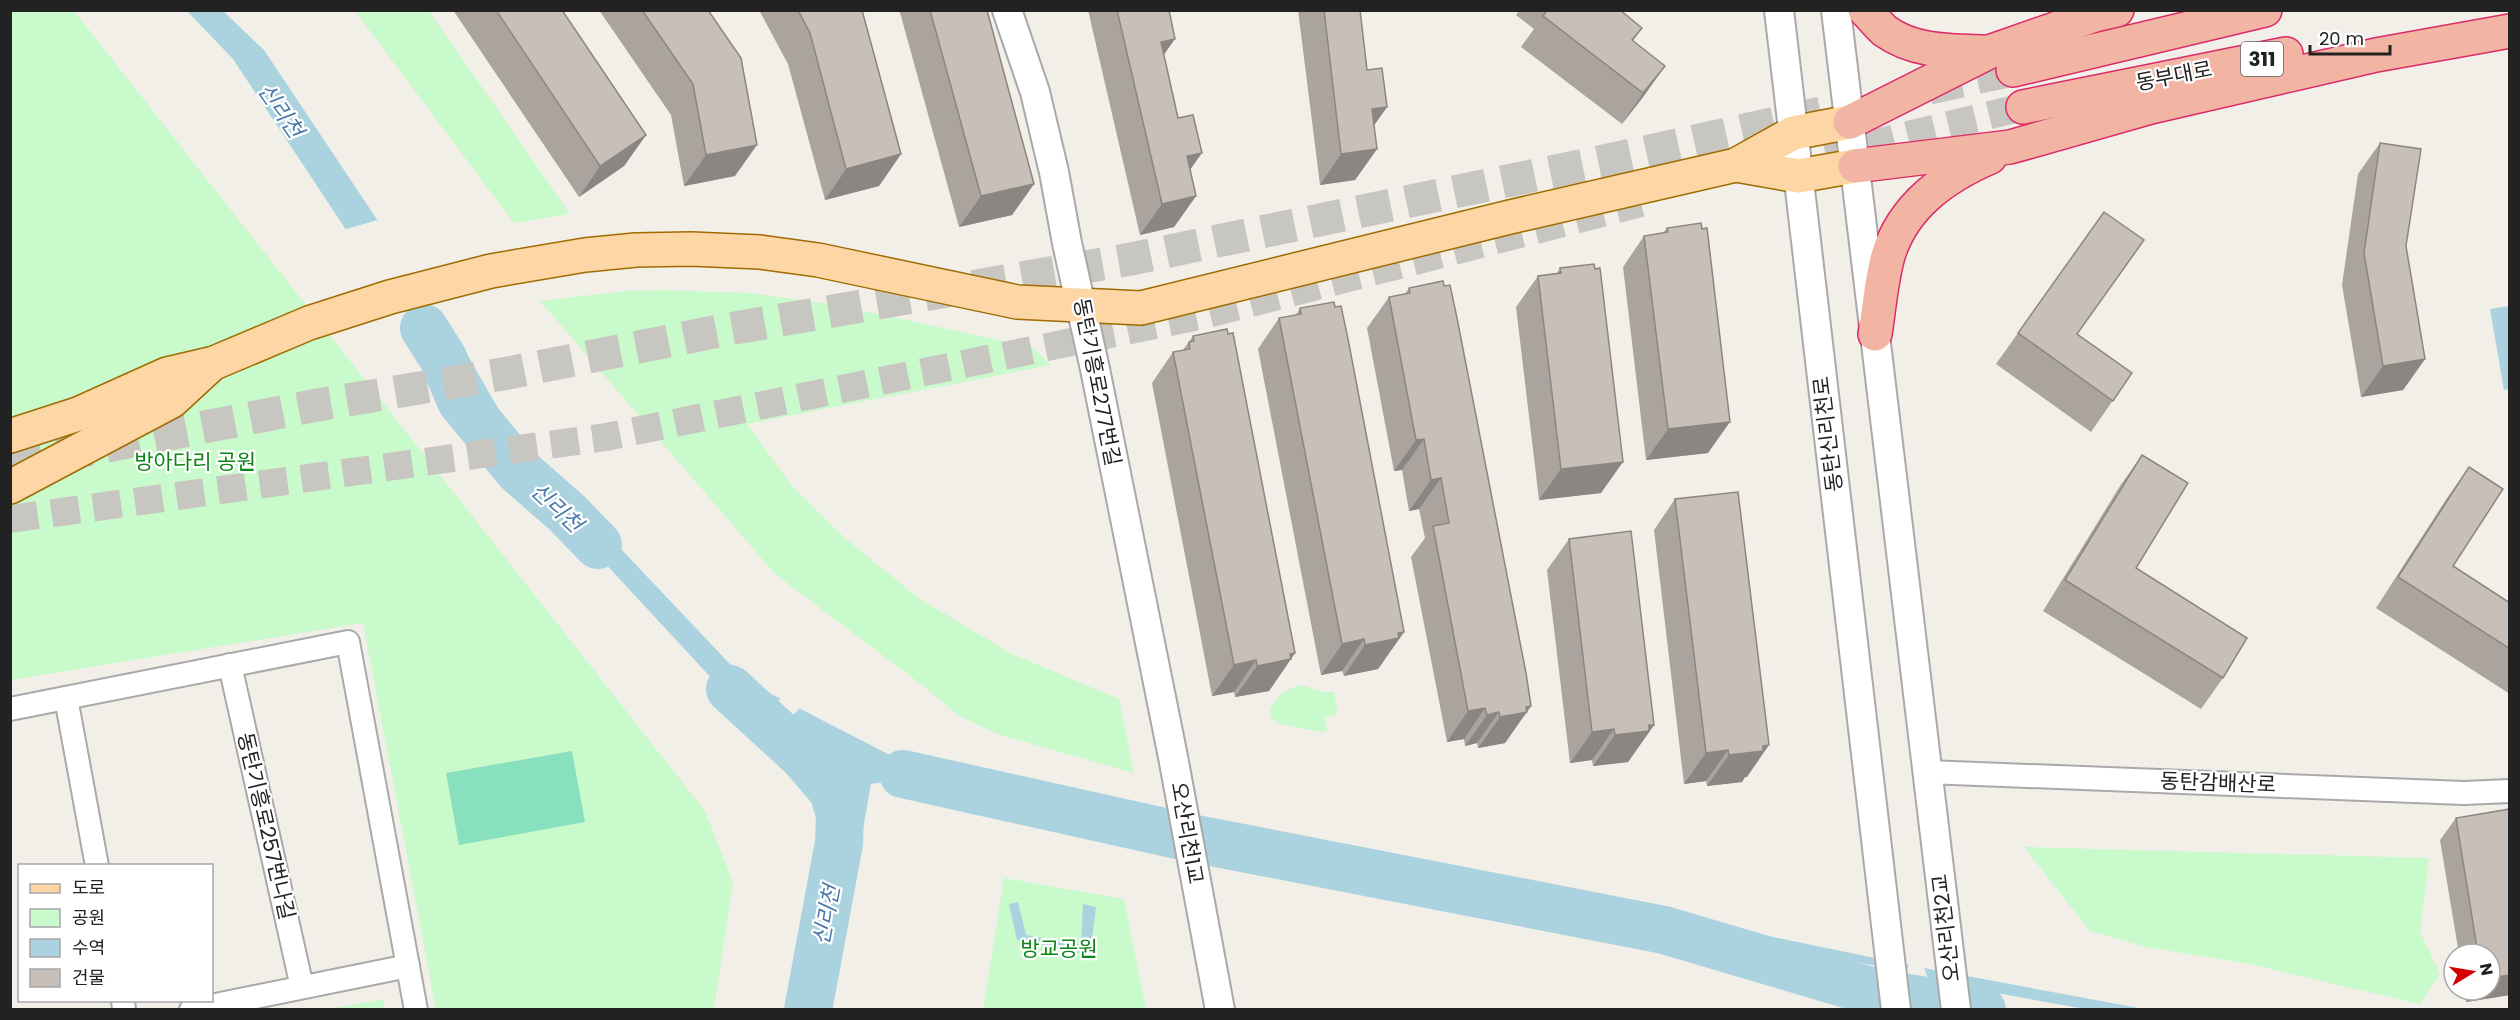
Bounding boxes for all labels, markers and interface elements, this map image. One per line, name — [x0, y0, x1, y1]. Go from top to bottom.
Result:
scale bar — [2310, 18, 2390, 56]
text: 20 m — [2319, 26, 2364, 51]
road number: 311 — [2241, 42, 2283, 76]
street label: 동부대로 — [2133, 54, 2215, 97]
water label: 신리천 — [250, 77, 312, 146]
street label: 동탄기흥로277번길 — [1067, 296, 1128, 468]
street label: 동탄신리천로 — [1806, 375, 1849, 493]
park label: 방아다리 공원 — [134, 447, 256, 476]
water label: 신리천 — [524, 475, 591, 541]
street label: 동탄기흥로257번나길 — [231, 729, 302, 922]
street label: 동탄감배산로 — [2160, 766, 2276, 799]
street label: 오산리천1교 — [1164, 780, 1211, 886]
legend — [18, 864, 213, 1002]
street label: 오산리천2교 — [1924, 872, 1967, 984]
text: 도로 — [72, 875, 105, 900]
water label: 신리천 — [805, 880, 848, 948]
text: 공원 — [72, 905, 105, 930]
park label: 방교공원 — [1020, 934, 1098, 963]
text: 수역 — [72, 935, 105, 960]
north arrow — [2442, 942, 2502, 1002]
text: N — [2474, 961, 2499, 977]
text: 건물 — [72, 965, 105, 990]

